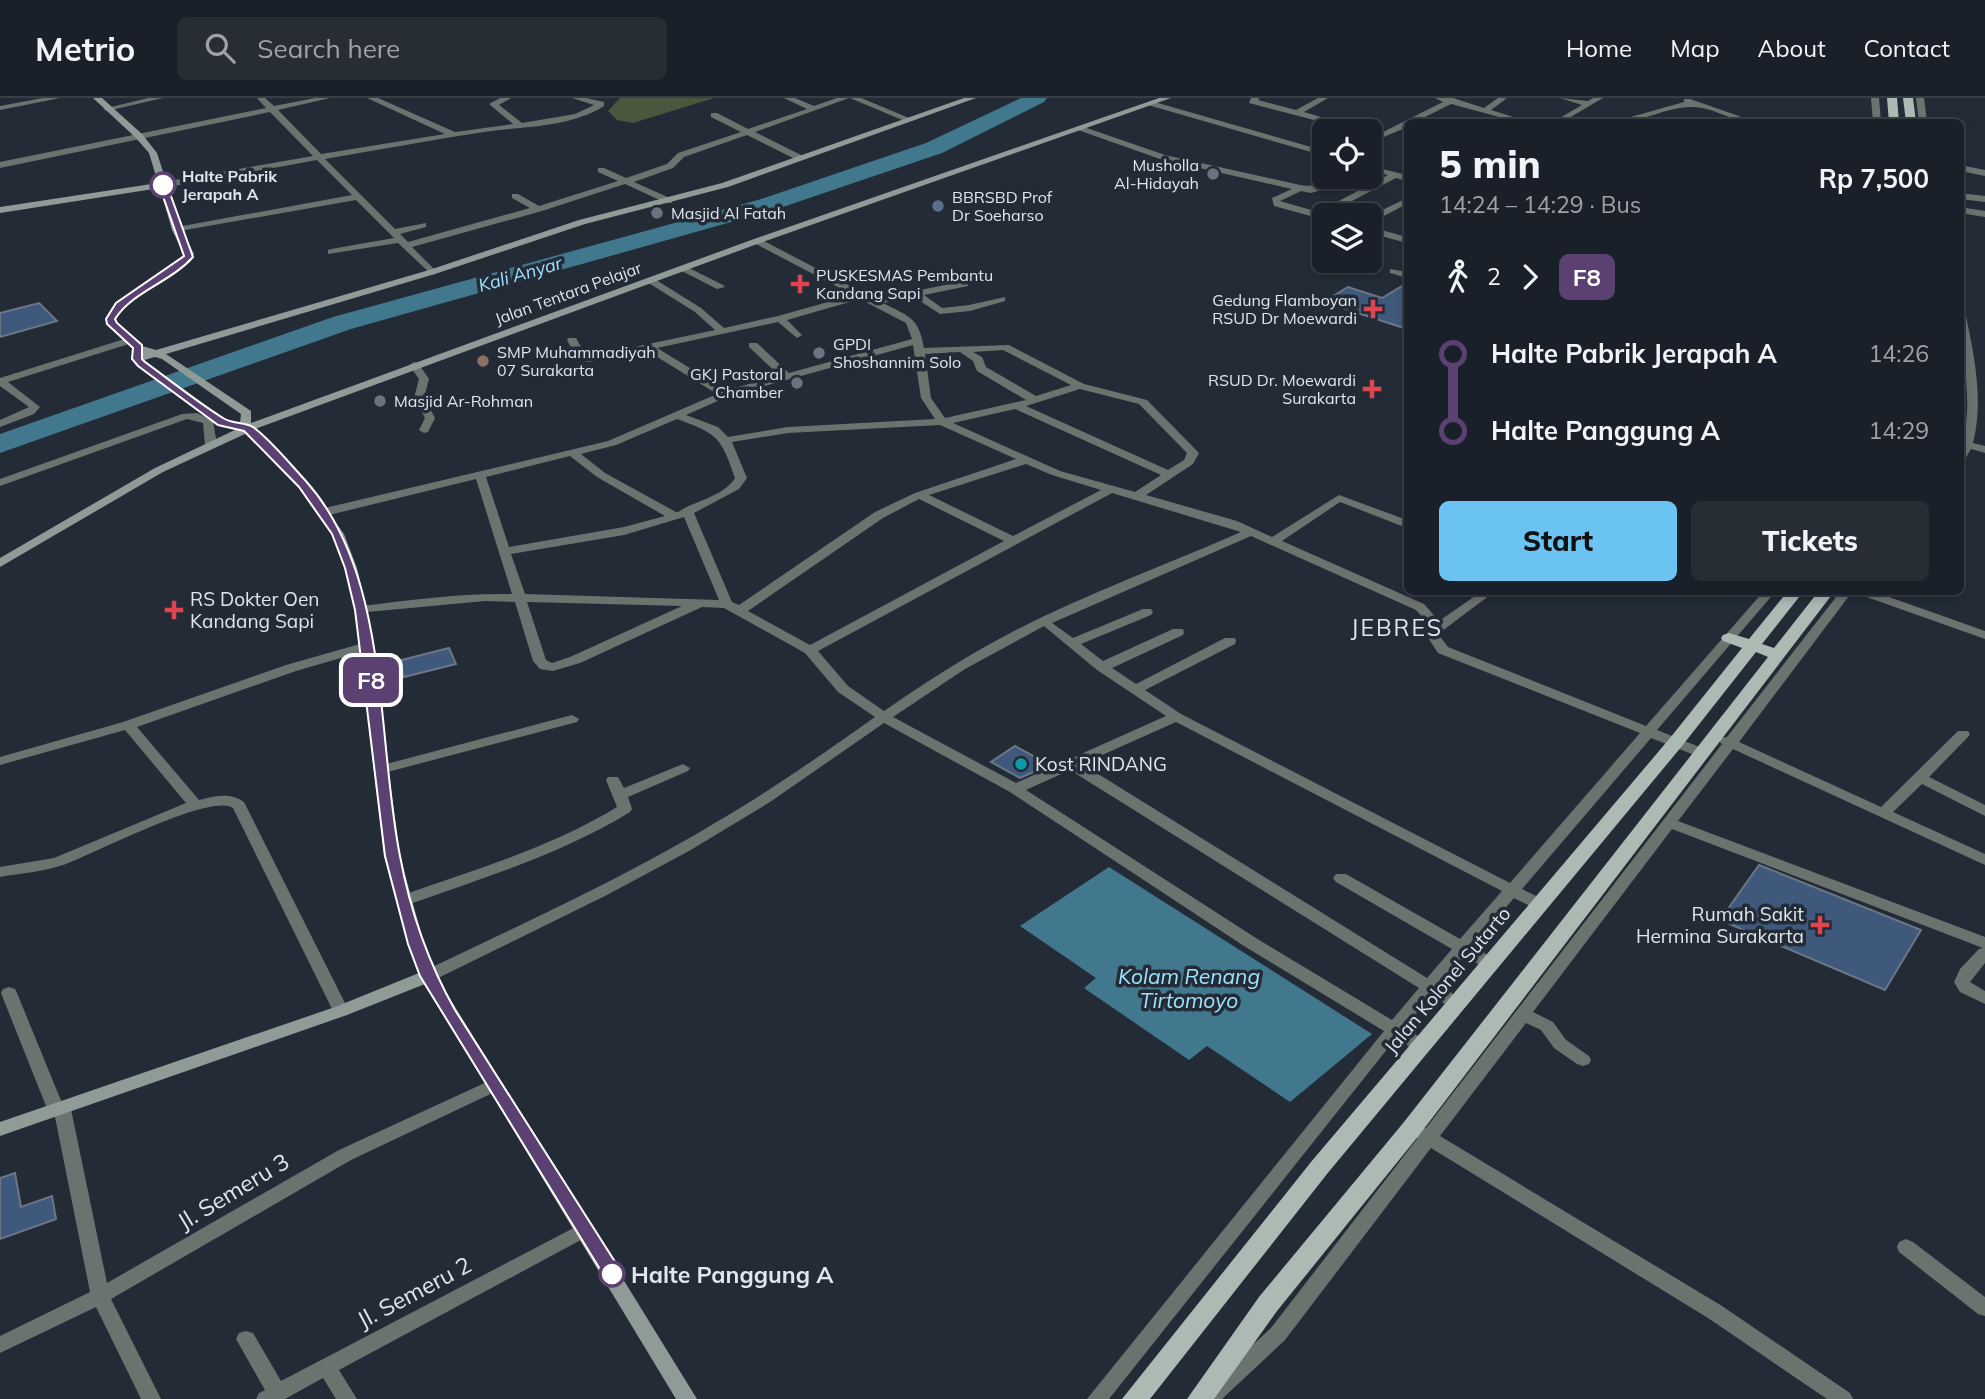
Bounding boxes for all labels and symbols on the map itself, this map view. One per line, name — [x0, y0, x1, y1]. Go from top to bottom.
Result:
place label: Musholla Al-Hidayah — [1114, 155, 1199, 193]
place label: Halte Pabrik Jerapah A — [182, 166, 278, 204]
marker: Musholla Al-Hidayah — [1205, 166, 1221, 182]
marker: Halte Pabrik Jerapah A — [150, 172, 176, 198]
place label: BBRSBD Prof Dr Soeharso — [952, 187, 1053, 225]
marker: BBRSBD Prof Dr Soeharso — [930, 198, 946, 214]
place label: Masjid Al Fatah — [671, 203, 786, 223]
marker: Masjid Al Fatah — [649, 205, 665, 221]
water label: Kali Anyar — [476, 251, 566, 297]
street label: Jalan Tentara Pelajar — [492, 257, 644, 329]
place label: PUSKESMAS Pembantu Kandang Sapi — [816, 265, 993, 303]
marker: PUSKESMAS Pembantu Kandang Sapi — [790, 274, 810, 294]
place label: Gedung Flamboyan RSUD Dr Moewardi — [1212, 290, 1357, 328]
marker: Gedung Flamboyan RSUD Dr Moewardi — [1363, 299, 1383, 319]
place label: GPDI Shoshannim Solo — [833, 334, 961, 372]
place label: SMP Muhammadiyah 07 Surakarta — [497, 342, 656, 380]
marker: GPDI Shoshannim Solo — [811, 345, 827, 361]
marker: SMP Muhammadiyah 07 Surakarta — [475, 353, 491, 369]
place label: GKJ Pastoral Chamber — [690, 364, 783, 402]
place label: RSUD Dr. Moewardi Surakarta — [1208, 370, 1356, 408]
marker: GKJ Pastoral Chamber — [789, 375, 805, 391]
marker: RSUD Dr. Moewardi Surakarta — [1362, 379, 1382, 399]
place label: Masjid Ar-Rohman — [394, 391, 533, 411]
marker: Masjid Ar-Rohman — [372, 393, 388, 409]
place label: RS Dokter Oen Kandang Sapi — [190, 587, 319, 633]
marker: RS Dokter Oen Kandang Sapi — [164, 600, 184, 620]
district label: JEBRES — [1351, 613, 1443, 642]
line badge: F8 — [340, 657, 402, 703]
place label: Kost RINDANG — [1035, 752, 1167, 776]
marker: Kost RINDANG — [1013, 756, 1029, 772]
street label: Jalan Kolonel Sutarto — [1379, 902, 1515, 1058]
place label: Rumah Sakit Hermina Surakarta — [1636, 902, 1804, 948]
marker: Rumah Sakit Hermina Surakarta — [1810, 915, 1830, 935]
water label: Kolam Renang Tirtomoyo — [1118, 963, 1260, 1013]
street label: Jl. Semeru 3 — [172, 1146, 294, 1236]
street label: Jl. Semeru 2 — [352, 1250, 476, 1334]
place label: Halte Panggung A — [631, 1260, 834, 1289]
marker: Halte Panggung A — [599, 1261, 625, 1287]

